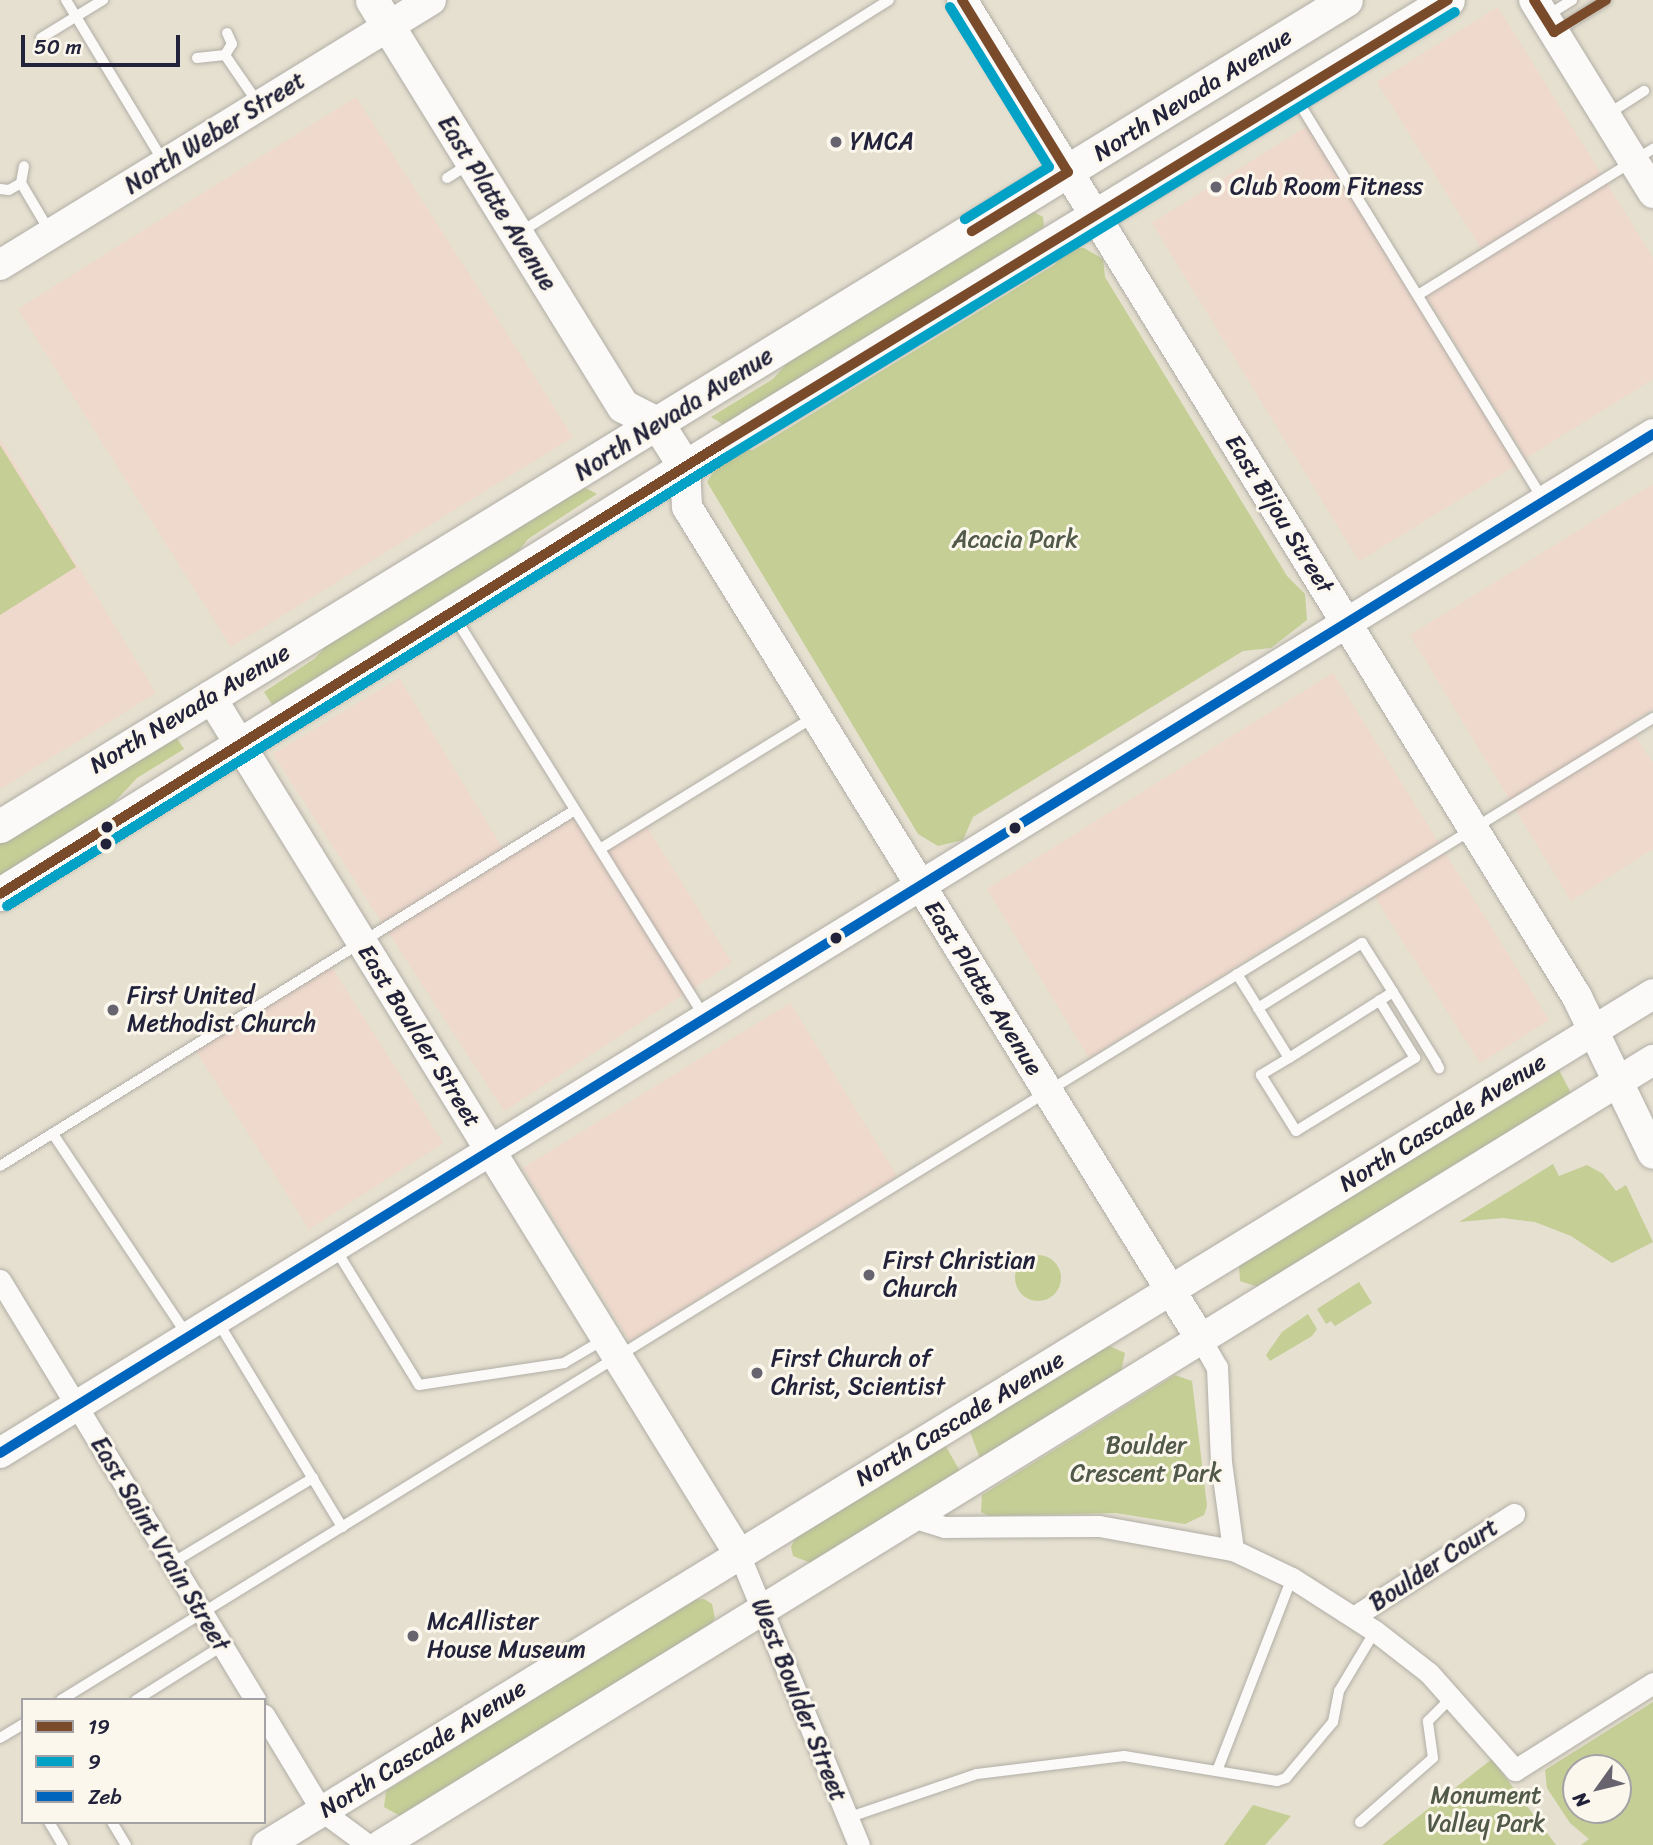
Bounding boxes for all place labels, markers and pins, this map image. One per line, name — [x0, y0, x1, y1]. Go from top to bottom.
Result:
place label: YMCA — [850, 128, 914, 156]
marker: YMCA — [828, 134, 844, 150]
place label: Club Room Fitness — [1230, 173, 1424, 201]
marker: Club Room Fitness — [1208, 179, 1224, 195]
unlabelled marker — [100, 820, 114, 834]
unlabelled marker — [1008, 821, 1022, 835]
unlabelled marker — [99, 837, 113, 851]
unlabelled marker — [829, 931, 843, 945]
place label: First United Methodist Church — [127, 982, 316, 1038]
marker: First United Methodist Church — [105, 1002, 121, 1018]
place label: First Christian Church — [883, 1247, 1035, 1303]
marker: First Christian Church — [861, 1267, 877, 1283]
place label: First Church of Christ, Scientist — [771, 1345, 945, 1401]
marker: First Church of Christ, Scientist — [749, 1365, 765, 1381]
place label: McAllister House Museum — [427, 1608, 585, 1664]
marker: McAllister House Museum — [405, 1628, 421, 1644]

